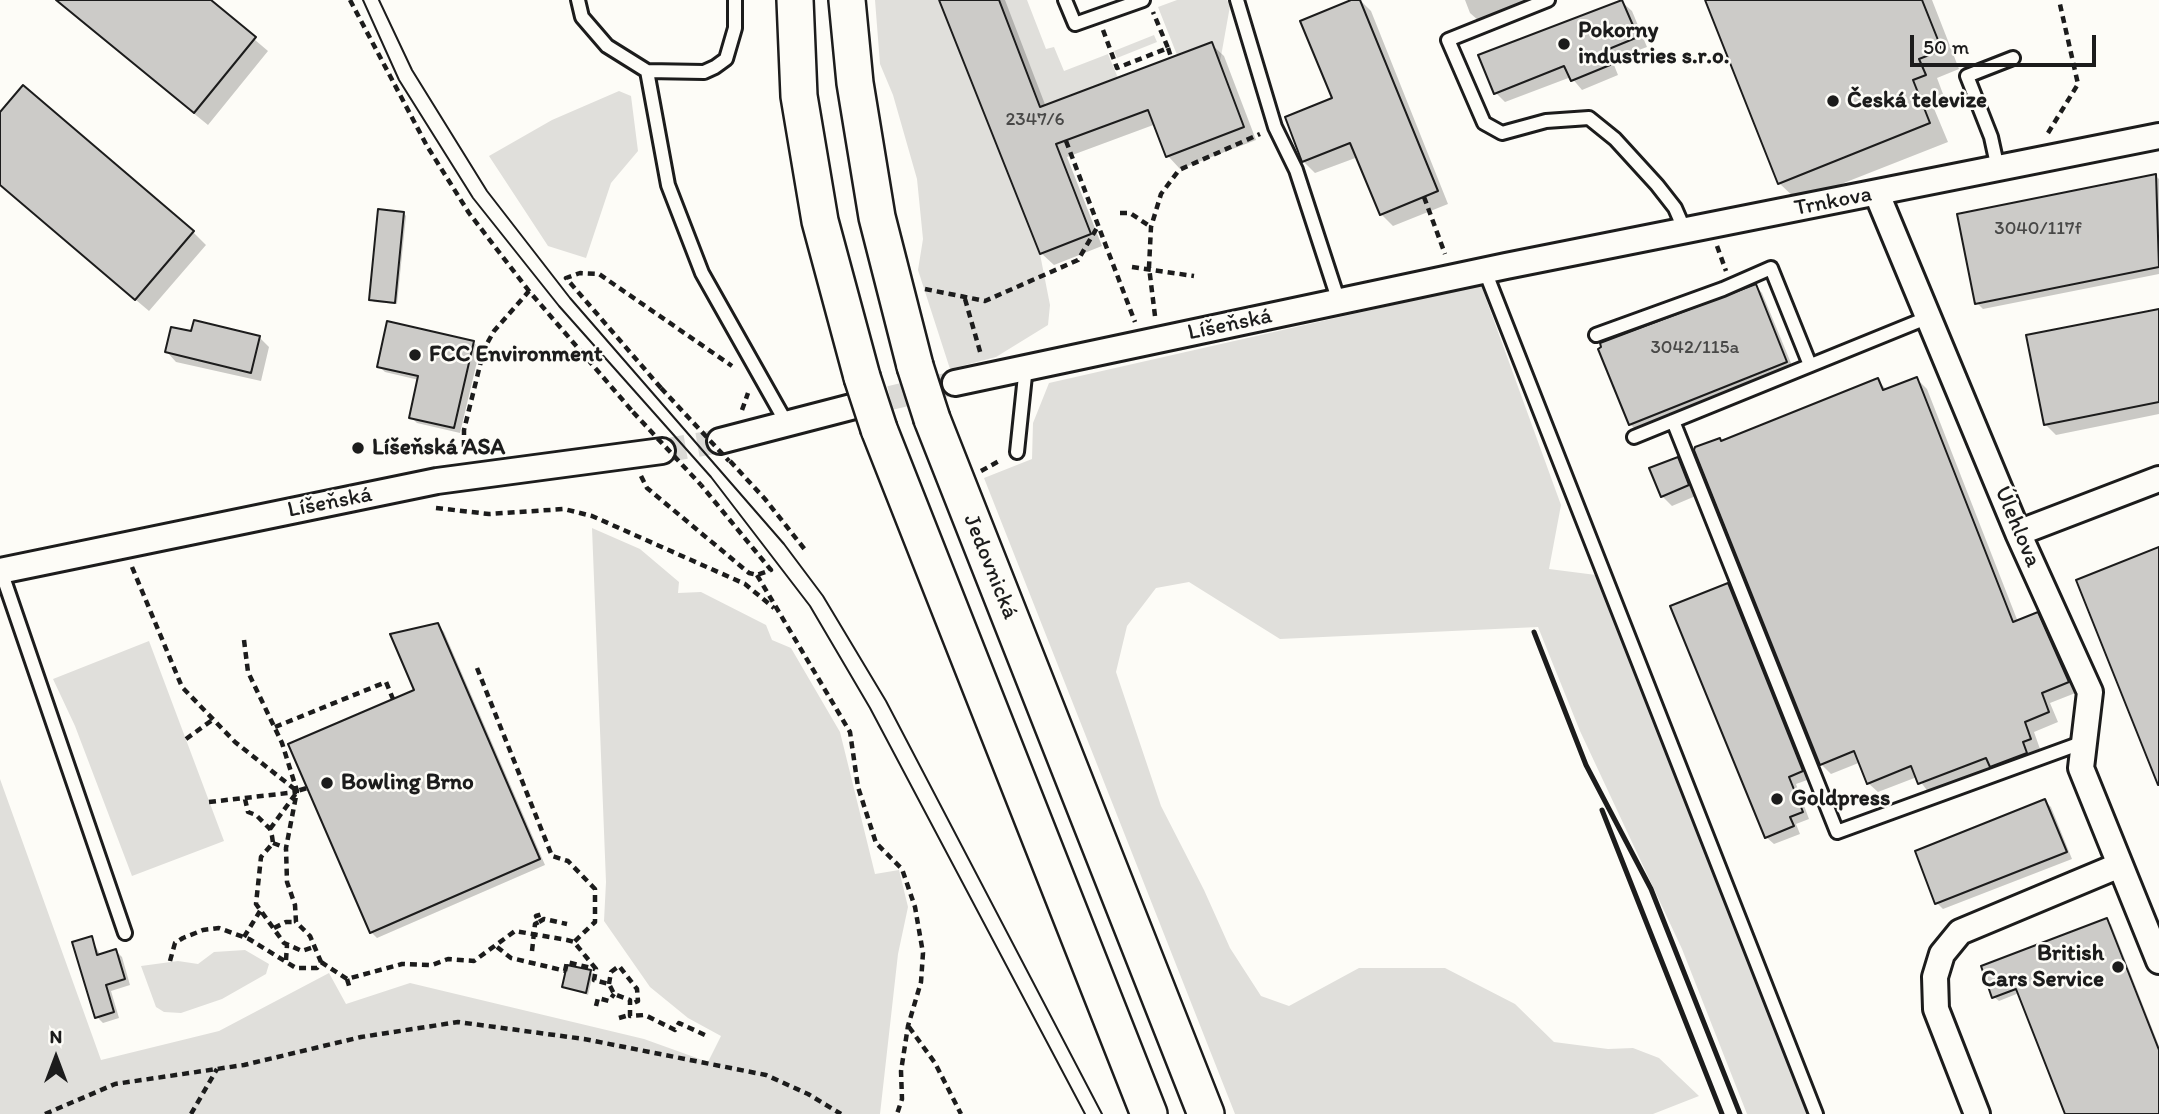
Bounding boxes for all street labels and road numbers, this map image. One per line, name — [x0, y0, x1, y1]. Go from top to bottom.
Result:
street label: Trnkova — [1792, 181, 1874, 223]
street label: Líšeňská — [1185, 303, 1275, 347]
street label: Líšeňská — [285, 481, 375, 525]
street label: Úlehlova — [1988, 482, 2046, 572]
street label: Jedovnická — [956, 511, 1024, 623]

